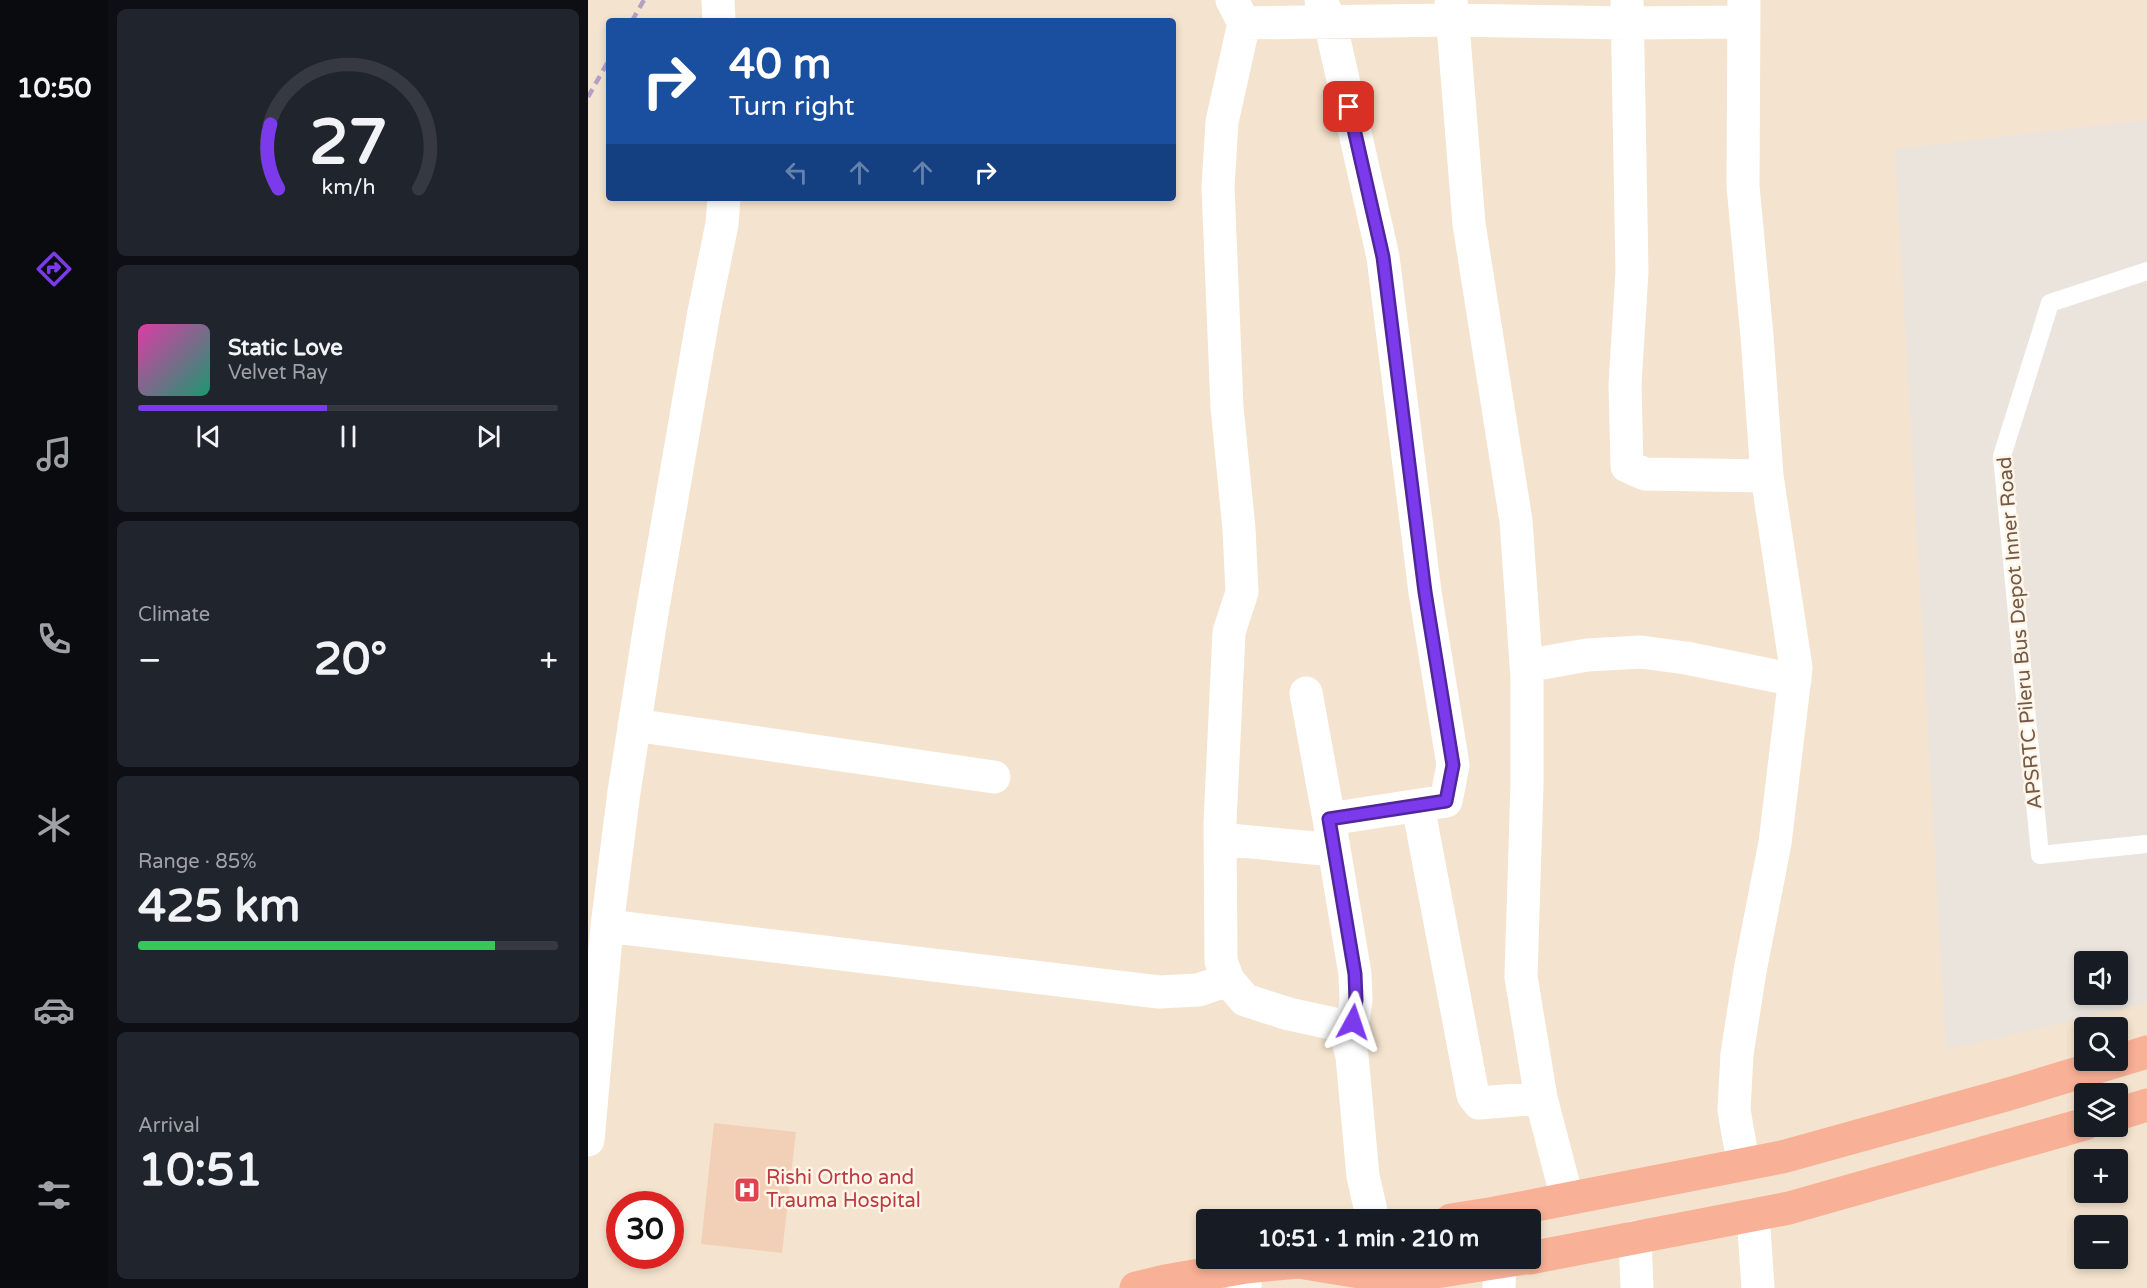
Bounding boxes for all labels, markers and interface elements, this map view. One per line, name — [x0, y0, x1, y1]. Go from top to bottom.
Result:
text: 40 m — [729, 39, 831, 90]
icon: right — [630, 42, 708, 120]
text: 10:50 — [17, 72, 91, 105]
pin — [1323, 81, 1374, 132]
text: Turn right — [729, 90, 855, 123]
icon: arrive — [1332, 90, 1365, 123]
text: 27 — [309, 107, 387, 182]
icon: left — [780, 156, 813, 189]
icon: ahead — [843, 156, 876, 189]
icon: ahead — [906, 156, 939, 189]
icon: right — [969, 156, 1002, 189]
text: km/h — [321, 175, 375, 201]
icon: directions — [33, 248, 75, 290]
text: Static Love — [228, 335, 343, 361]
text: Velvet Ray — [228, 361, 328, 385]
icon: previous — [192, 420, 225, 453]
icon: pause — [332, 420, 365, 453]
icon: next — [472, 420, 505, 453]
icon: music — [33, 433, 75, 475]
street label: APSRTC Pileru Bus Depot Inner Road — [1993, 456, 2047, 810]
text: Climate — [138, 603, 210, 627]
icon: phone — [33, 618, 75, 660]
text: 20° — [314, 633, 387, 687]
text: − — [138, 641, 162, 680]
text: + — [539, 641, 558, 680]
icon: climate — [33, 804, 75, 846]
text: Range · 85% — [138, 850, 257, 874]
text: 425 km — [138, 880, 300, 934]
map controls — [2074, 951, 2128, 1269]
button: sound — [2074, 951, 2128, 1005]
icon: car — [33, 989, 75, 1031]
position arrow — [1321, 990, 1385, 1054]
button: search — [2074, 1017, 2128, 1071]
button: layers — [2074, 1083, 2128, 1137]
text: Arrival — [138, 1114, 200, 1138]
text: 10:51 — [138, 1144, 263, 1198]
button: + — [2074, 1149, 2128, 1203]
place label: Rishi Ortho and Trauma Hospital — [766, 1166, 921, 1213]
icon: filters — [33, 1174, 75, 1216]
hospital icon: Rishi Ortho and Trauma Hospital — [732, 1175, 762, 1205]
speed limit sign: 30 — [606, 1191, 684, 1269]
button: − — [2074, 1215, 2128, 1269]
text: 10:51 · 1 min · 210 m — [1258, 1226, 1479, 1252]

